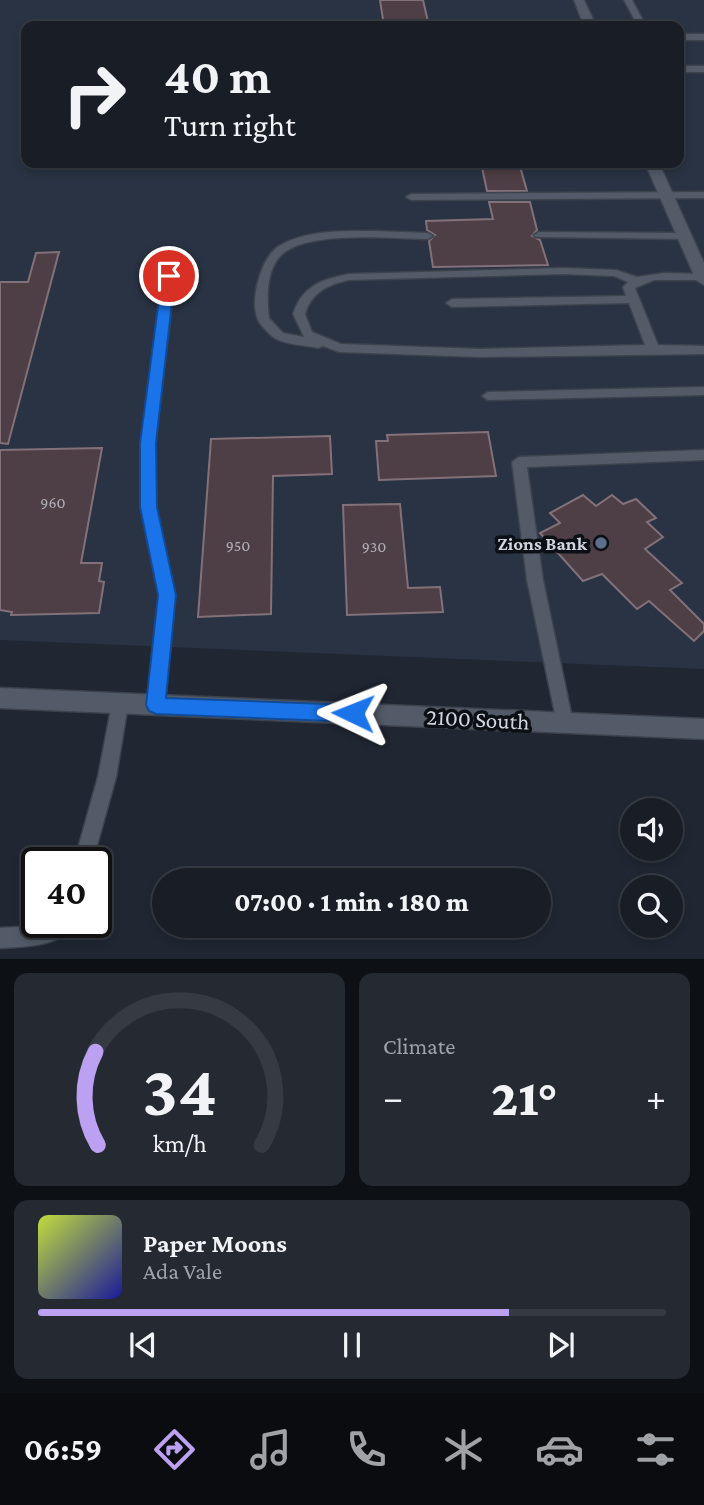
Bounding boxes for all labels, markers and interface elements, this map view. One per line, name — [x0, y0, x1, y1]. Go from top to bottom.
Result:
icon: right — [49, 49, 140, 140]
text: 40 m — [164, 49, 271, 104]
text: Turn right — [164, 107, 296, 143]
pin — [139, 246, 199, 306]
icon: arrive — [150, 257, 188, 295]
house number: 960 — [40, 494, 66, 511]
place label: Zions Bank — [497, 533, 588, 554]
marker: Zions Bank — [593, 535, 609, 551]
house number: 950 — [226, 537, 250, 554]
house number: 930 — [362, 538, 386, 555]
position arrow — [316, 676, 390, 750]
street label: 2100 South — [426, 703, 530, 735]
map controls — [620, 798, 683, 938]
button: sound — [620, 798, 683, 861]
speed limit sign: 40 — [21, 847, 112, 938]
button: search — [620, 875, 683, 938]
text: 07:00 · 1 min · 180 m — [234, 888, 469, 917]
text: Climate — [383, 1033, 455, 1059]
text: 34 — [142, 1051, 217, 1132]
text: 21° — [491, 1068, 558, 1126]
text: − — [383, 1076, 403, 1118]
text: + — [646, 1076, 666, 1118]
text: km/h — [153, 1130, 206, 1157]
text: Paper Moons — [143, 1229, 287, 1258]
text: Ada Vale — [143, 1258, 222, 1284]
icon: previous — [124, 1326, 162, 1364]
icon: pause — [333, 1326, 371, 1364]
icon: next — [542, 1326, 580, 1364]
icon: directions — [150, 1425, 199, 1474]
icon: music — [246, 1425, 295, 1474]
icon: phone — [342, 1425, 391, 1474]
icon: climate — [439, 1425, 488, 1474]
icon: car — [535, 1425, 584, 1474]
icon: filters — [631, 1425, 680, 1474]
text: 06:59 — [24, 1431, 102, 1467]

